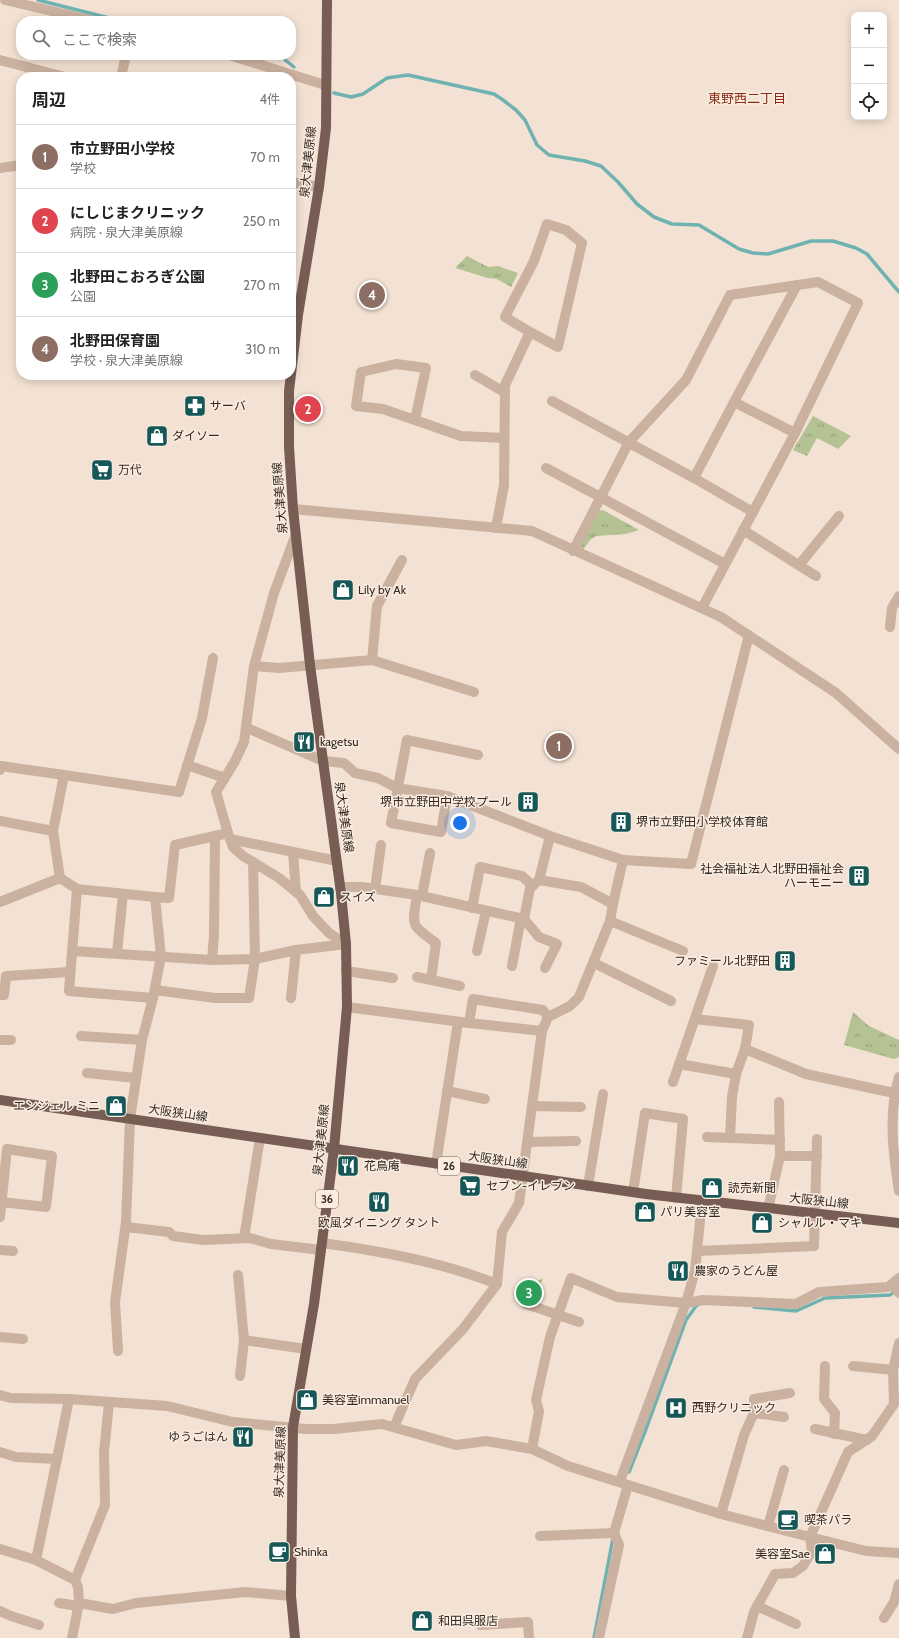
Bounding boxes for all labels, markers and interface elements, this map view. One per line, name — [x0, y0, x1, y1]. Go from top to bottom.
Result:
map controls — [851, 12, 887, 120]
button: + — [851, 12, 887, 48]
search box — [16, 16, 296, 60]
icon: search — [30, 27, 52, 49]
text: ここで検索 — [62, 31, 137, 49]
button: − — [851, 48, 887, 84]
button: locate — [851, 84, 887, 120]
text: 周辺 — [32, 90, 66, 110]
district label: 東野西二丁目 — [708, 90, 786, 106]
text: 4件 — [259, 91, 280, 107]
street label: 泉大津美原線 — [296, 125, 319, 199]
text: 市立野田小学校 — [70, 140, 175, 158]
text: 1 — [43, 149, 47, 165]
text: 70 m — [250, 149, 280, 165]
text: 学校 — [70, 160, 96, 176]
text: にしじまクリニック — [70, 204, 205, 222]
text: 2 — [42, 213, 48, 229]
text: 250 m — [243, 213, 280, 229]
text: 病院 · 泉大津美原線 — [70, 224, 183, 240]
text: 北野田こおろぎ公園 — [70, 268, 205, 286]
text: 3 — [41, 277, 49, 293]
text: 270 m — [243, 277, 280, 293]
pin: 4 — [359, 280, 385, 310]
text: 公園 — [70, 288, 96, 304]
text: 北野田保育園 — [70, 332, 160, 350]
text: 4 — [41, 341, 49, 357]
text: 310 m — [245, 341, 280, 357]
text: 学校 · 泉大津美原線 — [70, 352, 183, 368]
pharmacy icon: サーバ — [182, 393, 208, 419]
pin: 2 — [295, 394, 321, 424]
place label: サーバ — [210, 398, 246, 413]
shop icon: ダイソー — [144, 423, 170, 449]
place label: ダイソー — [172, 428, 220, 443]
supermarket icon: 万代 — [89, 457, 115, 483]
place label: 万代 — [118, 462, 142, 477]
street label: 泉大津美原線 — [269, 462, 290, 535]
shop icon: Lily by Ak — [330, 577, 356, 603]
place label: Lily by Ak — [358, 582, 407, 597]
restaurant icon: kagetsu — [291, 729, 317, 755]
pin: 1 — [546, 731, 572, 761]
place label: kagetsu — [320, 734, 359, 749]
street label: 泉大津美原線 — [332, 780, 357, 854]
building icon: 堺市立野田中学校プール — [515, 789, 541, 815]
place label: 堺市立野田中学校プール — [380, 794, 512, 809]
building icon: 堺市立野田小学校体育館 — [608, 809, 634, 835]
your location — [450, 813, 470, 833]
place label: 堺市立野田小学校体育館 — [636, 814, 768, 829]
place label: 社会福祉法人北野田福祉会 ハーモニー — [700, 861, 844, 890]
building icon: 社会福祉法人北野田福祉会 ハーモニー — [846, 863, 872, 889]
shop icon: スイズ — [311, 884, 337, 910]
place label: スイズ — [340, 889, 376, 904]
building icon: ファミール北野田 — [772, 948, 798, 974]
place label: ファミール北野田 — [674, 953, 770, 968]
shop icon: エンジェル ミニ — [103, 1093, 129, 1119]
place label: エンジェル ミニ — [13, 1098, 100, 1113]
street label: 大阪狭山線 — [147, 1101, 209, 1124]
street label: 泉大津美原線 — [309, 1103, 332, 1177]
street label: 大阪狭山線 — [467, 1148, 529, 1171]
restaurant icon: 花鳥庵 — [335, 1153, 361, 1179]
road number: 26 — [438, 1157, 460, 1175]
place label: 花鳥庵 — [364, 1158, 400, 1173]
supermarket icon: セブン-イレブン — [457, 1173, 483, 1199]
shop icon: 読売新聞 — [699, 1175, 725, 1201]
place label: セブン-イレブン — [486, 1178, 575, 1193]
place label: 読売新聞 — [728, 1180, 776, 1195]
restaurant icon: 欧風ダイニング タント — [366, 1189, 392, 1215]
road number: 36 — [316, 1190, 338, 1208]
street label: 大阪狭山線 — [788, 1190, 850, 1211]
shop icon: パリ美容室 — [632, 1199, 658, 1225]
place label: パリ美容室 — [660, 1204, 720, 1219]
shop icon: シャルル・マキ — [749, 1210, 775, 1236]
place label: 欧風ダイニング タント — [318, 1215, 440, 1230]
place label: シャルル・マキ — [778, 1215, 862, 1230]
restaurant icon: 農家のうどん屋 — [665, 1258, 691, 1284]
place label: 農家のうどん屋 — [694, 1263, 778, 1278]
pin: 3 — [516, 1278, 542, 1308]
shop icon: 美容室immanuel — [294, 1387, 320, 1413]
place label: 美容室immanuel — [322, 1392, 409, 1407]
hospital icon: 西野クリニック — [663, 1395, 689, 1421]
place label: 西野クリニック — [692, 1400, 776, 1415]
restaurant icon: ゆうごはん — [230, 1424, 256, 1450]
street label: 泉大津美原線 — [271, 1426, 288, 1498]
place label: ゆうごはん — [168, 1429, 228, 1444]
cafe icon: 喫茶パラ — [775, 1507, 801, 1533]
place label: 喫茶パラ — [804, 1512, 852, 1527]
cafe icon: Shinka — [266, 1539, 292, 1565]
shop icon: 美容室Sae — [812, 1541, 838, 1567]
place label: Shinka — [294, 1544, 328, 1559]
place label: 美容室Sae — [755, 1546, 810, 1561]
shop icon: 和田呉服店 — [409, 1608, 435, 1634]
place label: 和田呉服店 — [438, 1613, 498, 1628]

